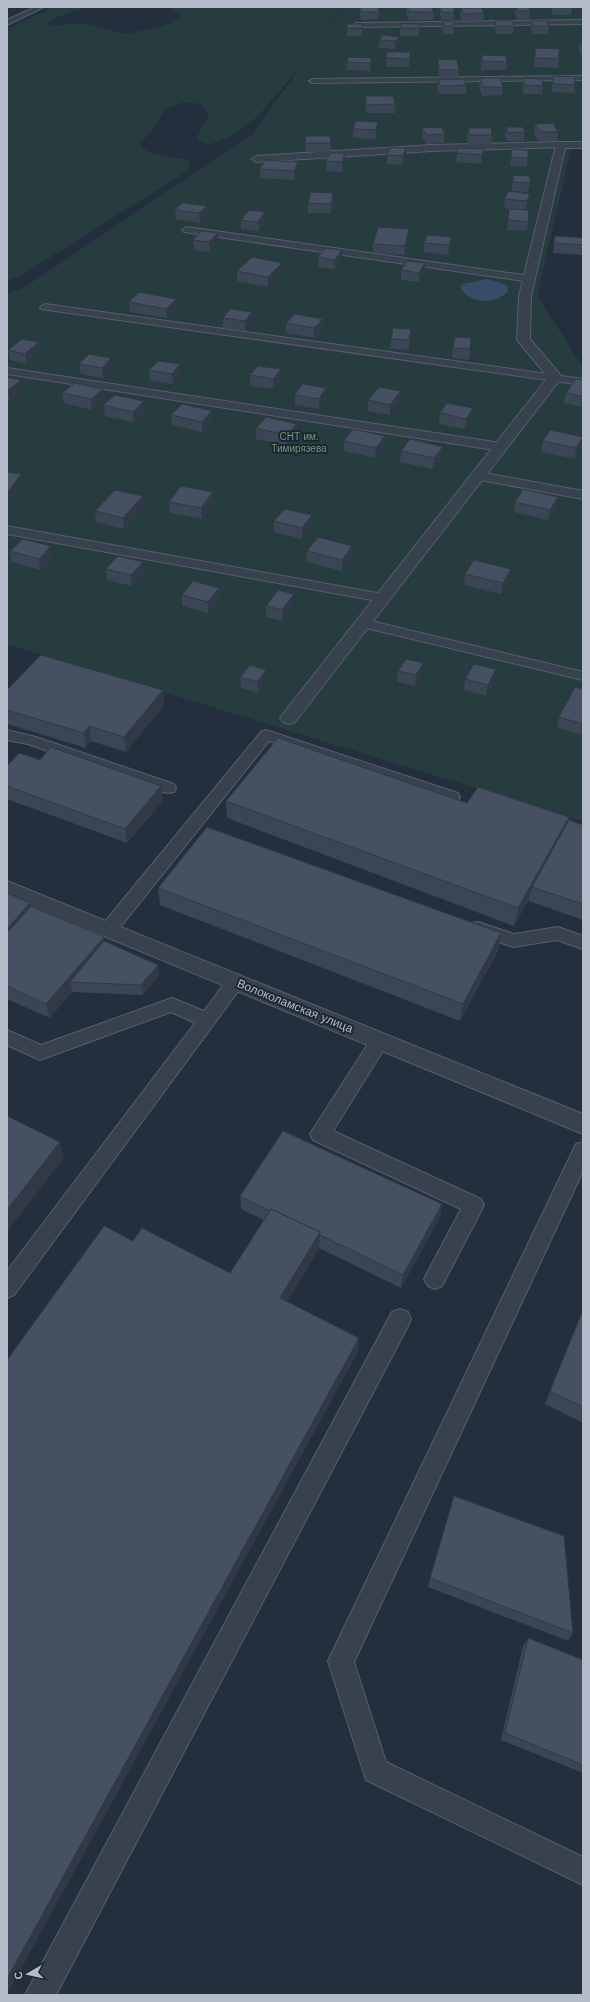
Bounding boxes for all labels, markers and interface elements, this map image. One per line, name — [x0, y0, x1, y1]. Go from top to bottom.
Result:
park label: СНТ им. Тимирязева — [271, 431, 327, 454]
street label: Волоколамская улица — [235, 976, 355, 1036]
north arrow — [8, 1954, 48, 1994]
text: С — [12, 1970, 26, 1980]

